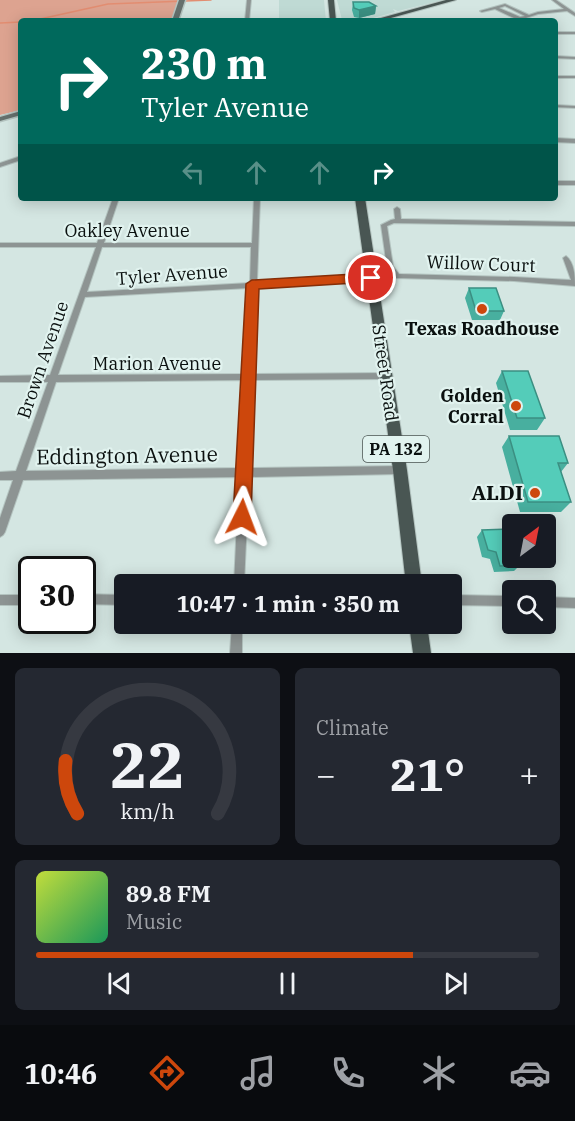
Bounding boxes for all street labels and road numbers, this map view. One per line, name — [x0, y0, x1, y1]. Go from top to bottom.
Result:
street label: Oakley Avenue — [64, 219, 190, 242]
street label: Willow Court — [426, 250, 536, 277]
street label: Tyler Avenue — [115, 259, 229, 290]
street label: Brown Avenue — [12, 298, 73, 422]
street label: Street Road — [367, 323, 404, 423]
street label: Marion Avenue — [93, 352, 221, 375]
road number: PA 132 — [363, 436, 429, 462]
street label: Eddington Avenue — [36, 439, 218, 471]

